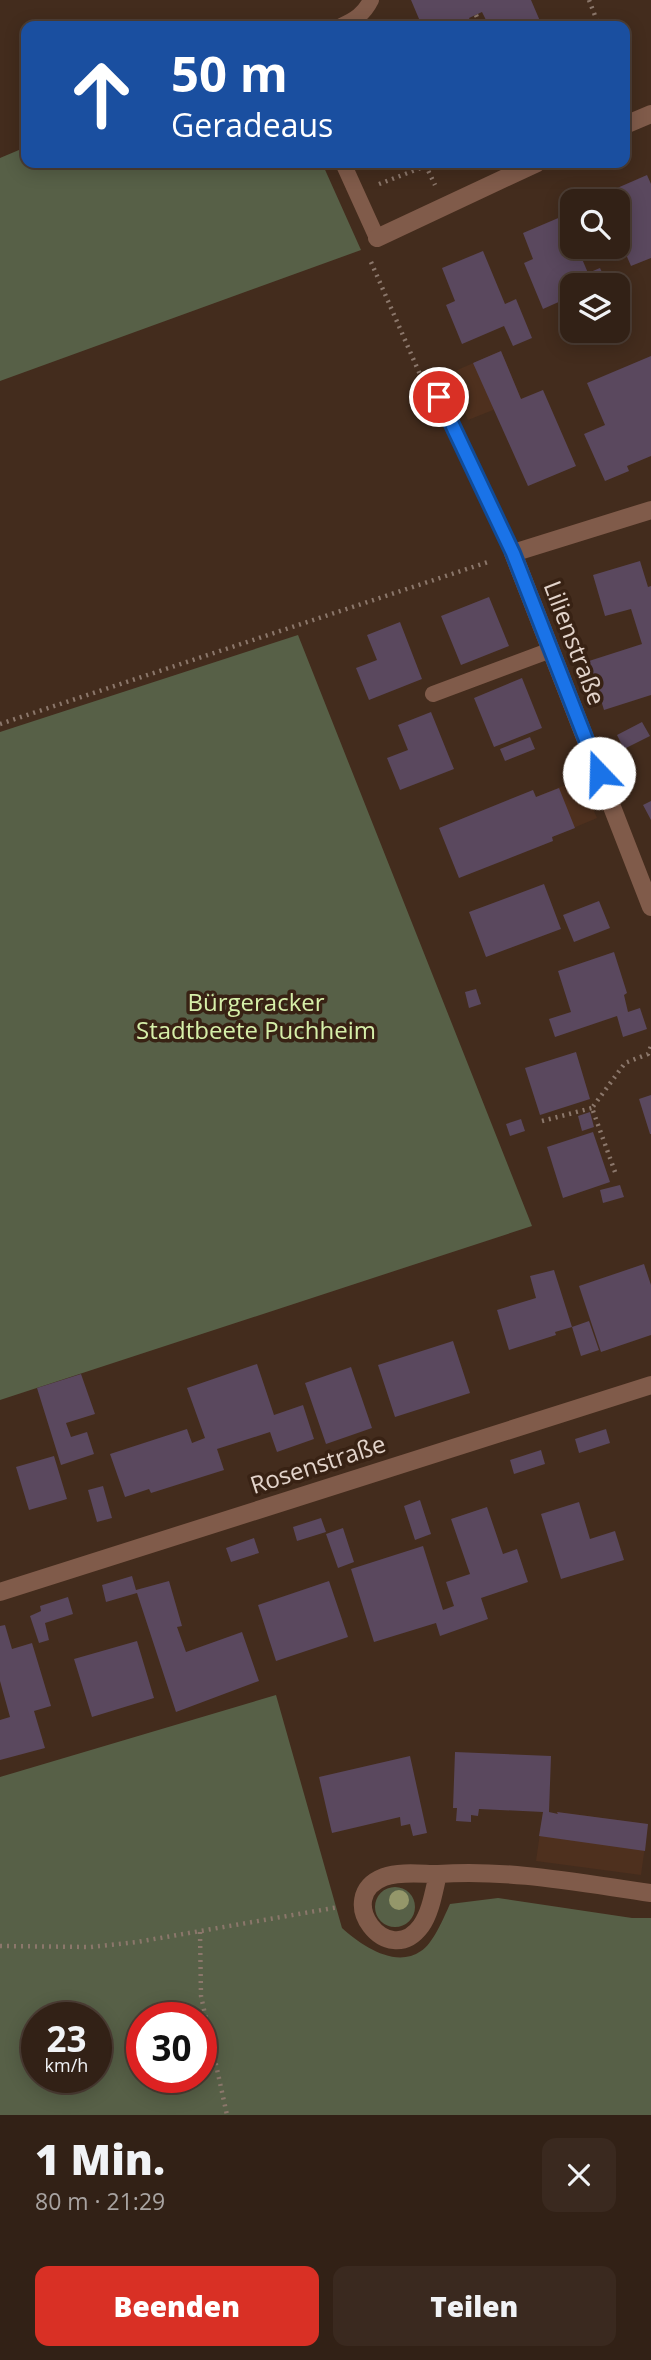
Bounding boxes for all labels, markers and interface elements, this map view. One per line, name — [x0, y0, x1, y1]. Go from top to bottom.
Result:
text: 50 m — [171, 40, 288, 106]
icon: ahead — [56, 49, 147, 140]
text: Geradeaus — [171, 103, 333, 146]
map controls — [560, 189, 630, 343]
button: search — [560, 189, 630, 259]
button: layers — [560, 273, 630, 343]
pin — [409, 367, 469, 427]
icon: arrive — [420, 378, 458, 416]
street label: Lilienstraße — [537, 576, 614, 709]
position arrow — [562, 736, 636, 810]
park label: Bürgeracker Stadtbeete Puchheim — [136, 985, 376, 1046]
street label: Rosenstraße — [246, 1426, 389, 1501]
speed limit sign: 30 — [126, 2002, 217, 2093]
text: 23 — [46, 2015, 87, 2062]
text: km/h — [45, 2053, 88, 2077]
text: 1 Min. — [35, 2130, 165, 2187]
button: close — [542, 2138, 616, 2212]
text: 80 m · 21:29 — [35, 2185, 165, 2217]
button: Beenden — [35, 2266, 319, 2346]
button: Teilen — [333, 2266, 616, 2346]

